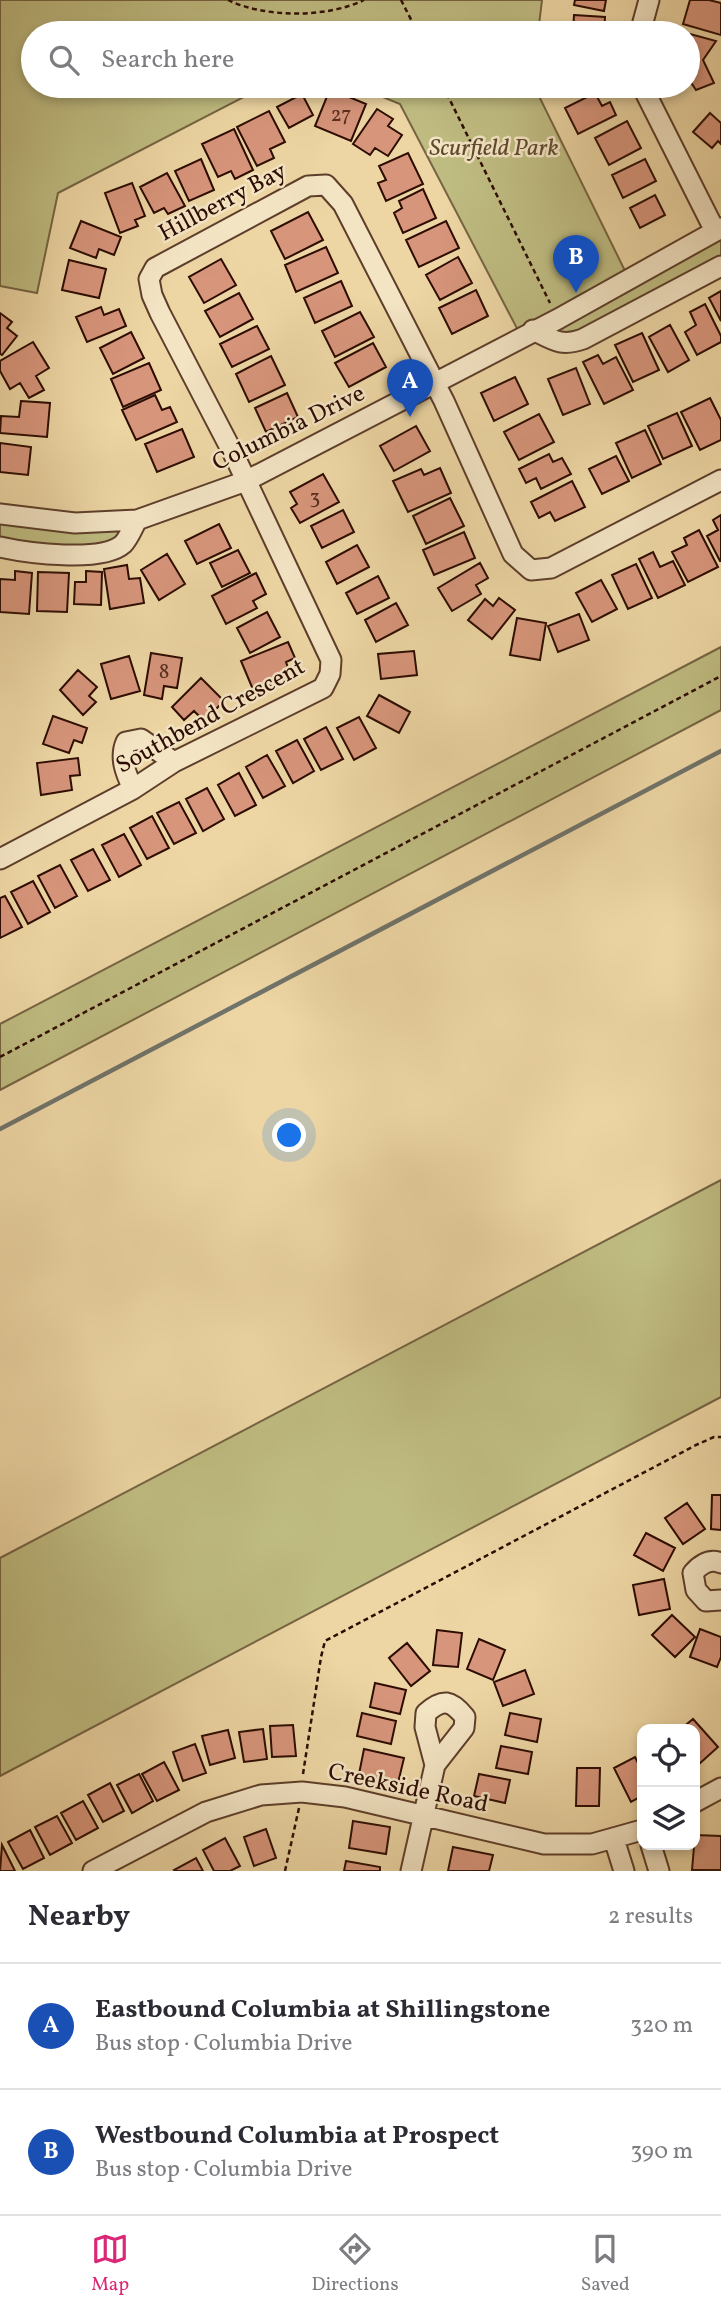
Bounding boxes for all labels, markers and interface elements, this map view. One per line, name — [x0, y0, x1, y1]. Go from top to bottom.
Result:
search box — [21, 21, 700, 98]
icon: search — [45, 41, 83, 79]
text: Search here — [101, 42, 234, 78]
house number: 27 — [331, 101, 351, 130]
park label: Scurfield Park — [429, 132, 559, 166]
street label: Hillberry Bay — [153, 155, 293, 251]
pin: B — [553, 235, 599, 293]
pin: A — [387, 359, 433, 417]
street label: Columbia Drive — [207, 377, 371, 481]
house number: 3 — [310, 483, 320, 512]
street label: Southbend Crescent — [110, 651, 312, 783]
house number: 8 — [159, 658, 169, 687]
your location — [272, 1118, 306, 1152]
map controls — [637, 1724, 700, 1850]
button: locate — [637, 1724, 700, 1787]
street label: Creekside Road — [325, 1755, 491, 1823]
button: layers — [637, 1787, 700, 1850]
text: Nearby — [28, 1896, 130, 1938]
text: 2 results — [608, 1901, 693, 1933]
text: Eastbound Columbia at Shillingstone — [95, 1992, 550, 2028]
text: A — [43, 2010, 59, 2042]
text: 320 m — [630, 2010, 693, 2042]
text: Bus stop · Columbia Drive — [95, 2028, 353, 2060]
text: Westbound Columbia at Prospect — [95, 2118, 499, 2154]
text: B — [43, 2136, 59, 2168]
text: 390 m — [630, 2136, 693, 2168]
text: Bus stop · Columbia Drive — [95, 2154, 353, 2186]
tab: Map — [91, 2230, 129, 2298]
tab: Directions — [312, 2230, 399, 2298]
tab: Saved — [581, 2230, 630, 2298]

